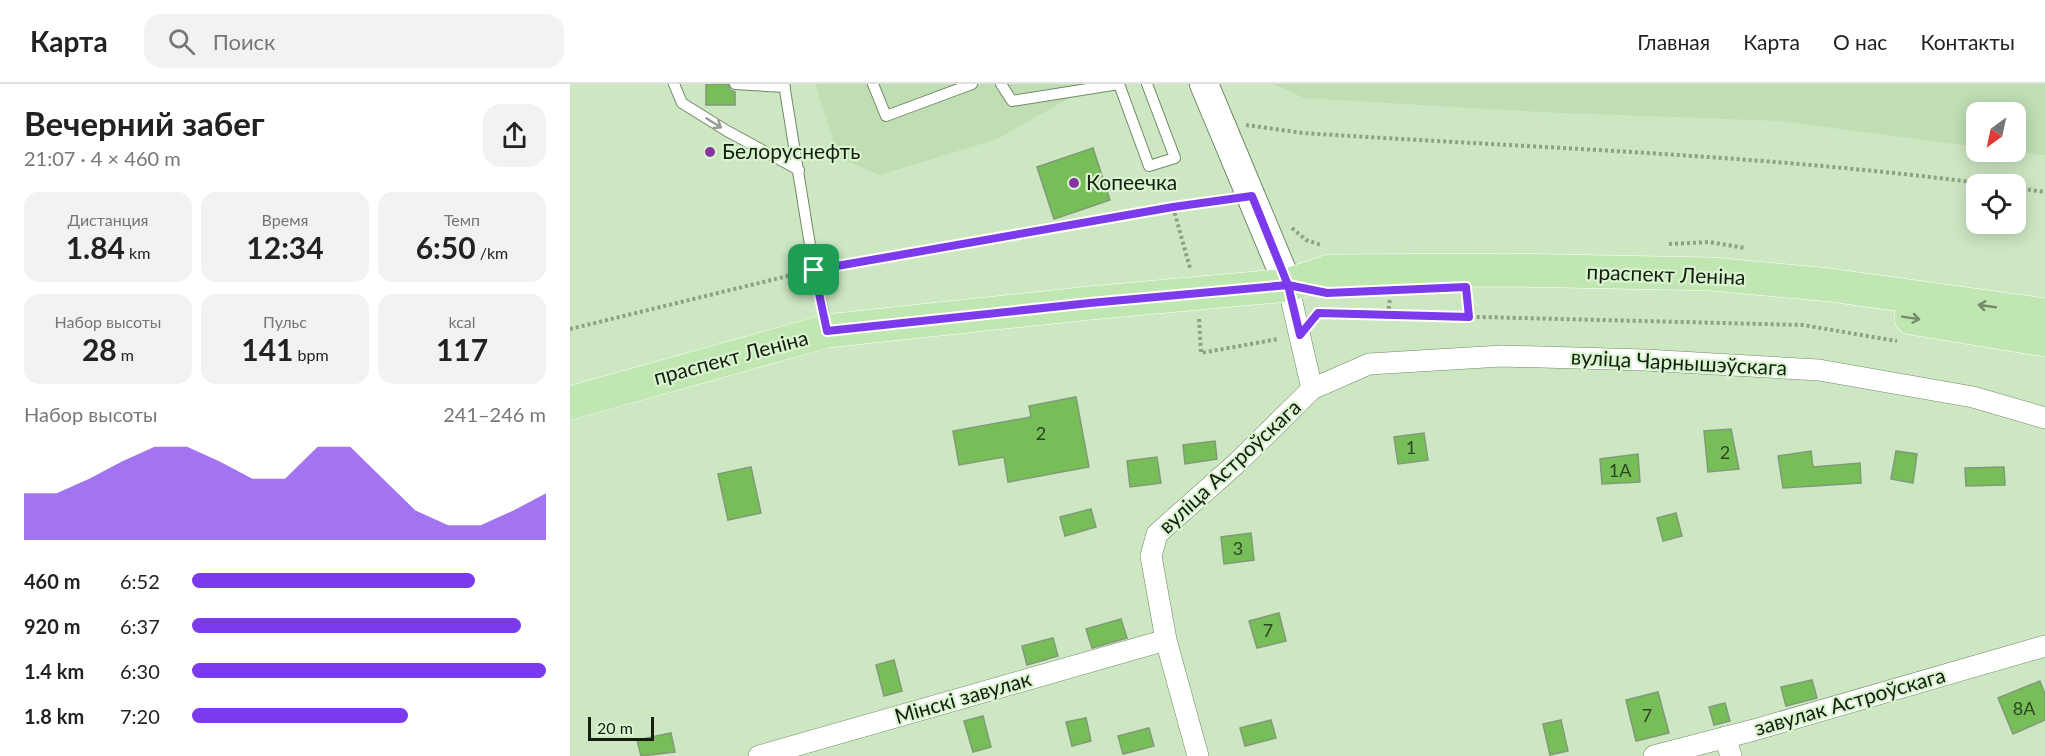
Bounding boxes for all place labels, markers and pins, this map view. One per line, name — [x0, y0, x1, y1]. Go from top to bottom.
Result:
place label: Белоруснефть — [722, 138, 860, 163]
marker: Белоруснефть — [703, 145, 717, 159]
place label: Копеечка — [1086, 169, 1177, 194]
marker: Копеечка — [1067, 176, 1081, 190]
pin — [788, 244, 839, 295]

